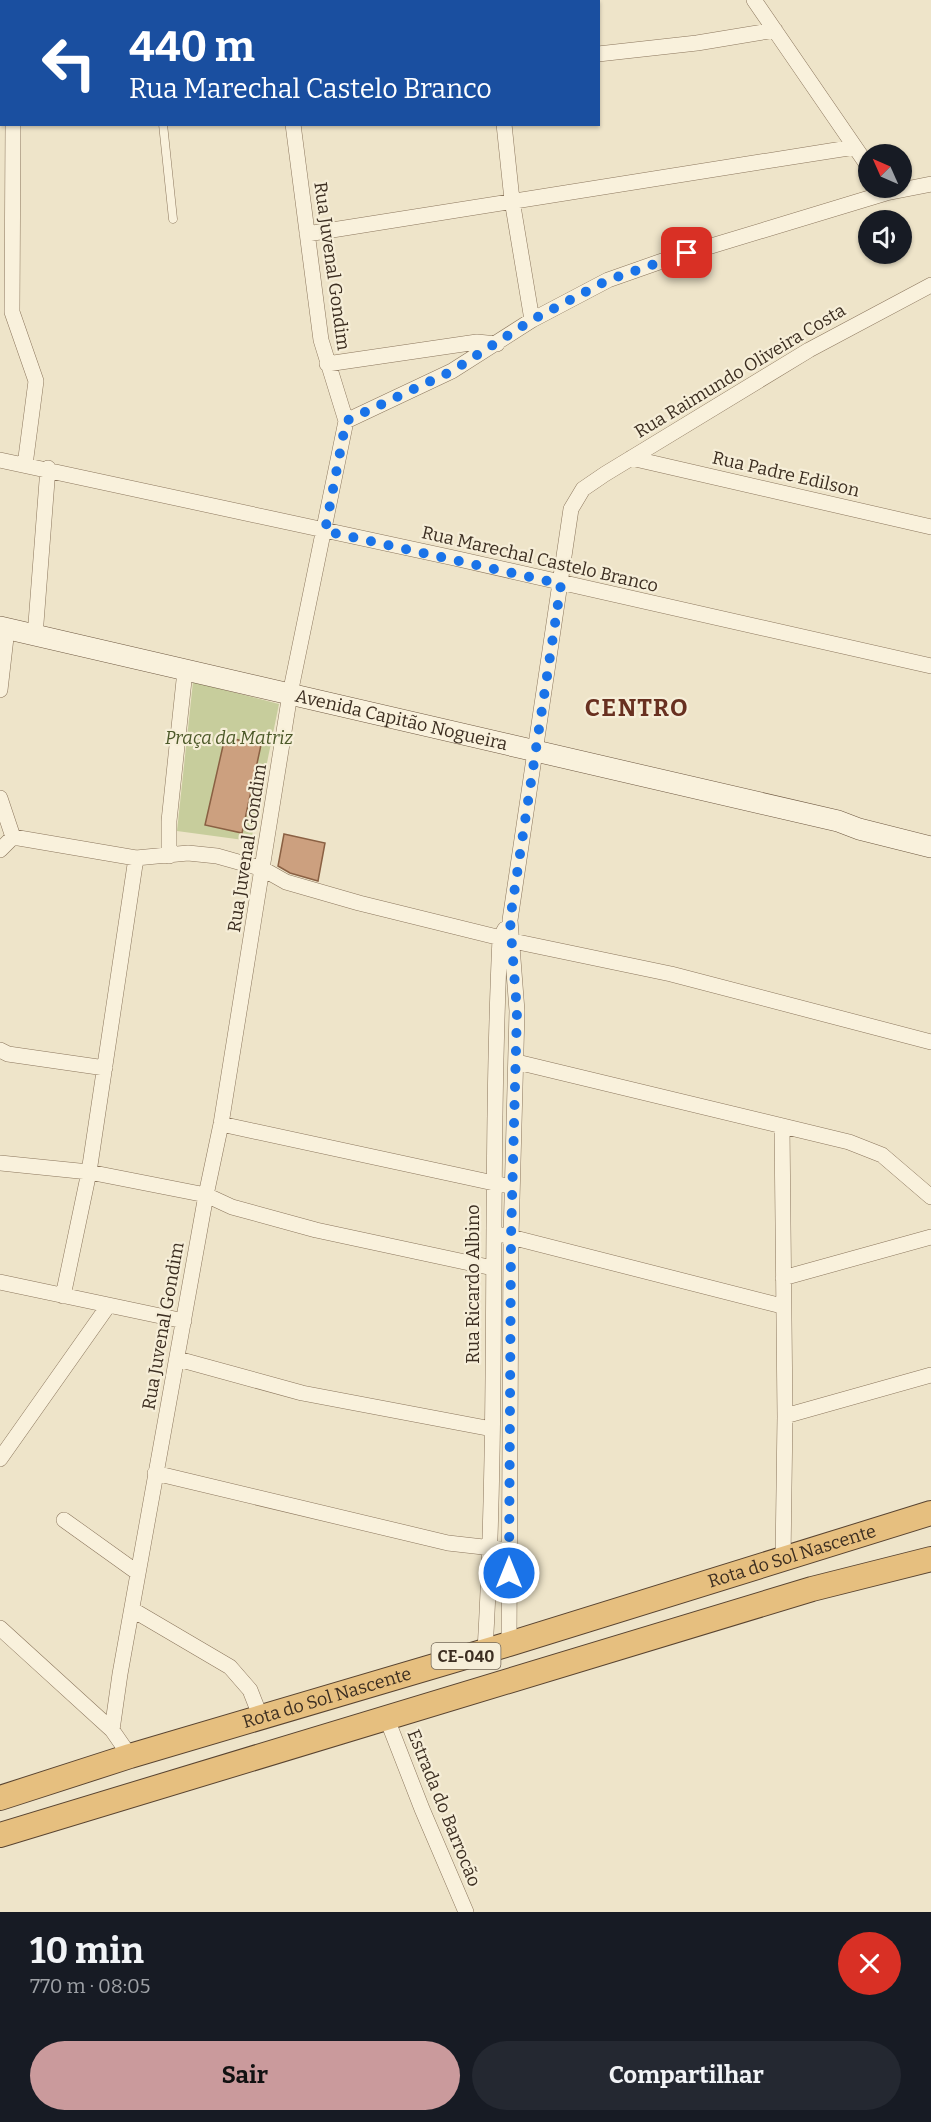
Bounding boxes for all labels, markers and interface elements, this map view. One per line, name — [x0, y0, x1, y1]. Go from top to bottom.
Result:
text: 440 m — [129, 22, 255, 72]
icon: left — [30, 24, 108, 102]
text: Rua Marechal Castelo Branco — [129, 73, 492, 105]
north arrow — [858, 144, 912, 198]
map controls — [858, 144, 912, 264]
street label: Rua Juvenal Gondim — [309, 180, 355, 352]
button: sound — [858, 210, 912, 264]
pin — [661, 227, 712, 278]
icon: arrive — [670, 236, 703, 269]
street label: Rua Raimundo Oliveira Costa — [631, 299, 850, 443]
street label: Rua Padre Edilson — [710, 446, 862, 502]
street label: Rua Marechal Castelo Branco — [420, 521, 660, 597]
street label: Avenida Capitão Nogueira — [293, 685, 510, 755]
district label: CENTRO — [585, 694, 689, 722]
park label: Praça da Matriz — [165, 727, 293, 749]
street label: Rua Juvenal Gondim — [223, 762, 271, 934]
street label: Rua Ricardo Albino — [462, 1204, 484, 1364]
street label: Rua Juvenal Gondim — [137, 1240, 189, 1412]
street label: Rota do Sol Nascente — [705, 1520, 879, 1593]
position arrow — [477, 1541, 541, 1605]
road number: CE-040 — [432, 1643, 500, 1669]
street label: Rota do Sol Nascente — [240, 1662, 414, 1733]
street label: Estrada do Barrocão — [402, 1726, 486, 1890]
text: 10 min — [30, 1929, 144, 1973]
button: close — [838, 1932, 901, 1995]
text: 770 m · 08:05 — [30, 1974, 150, 1998]
button: Sair — [30, 2041, 460, 2110]
button: Compartilhar — [472, 2041, 901, 2110]

